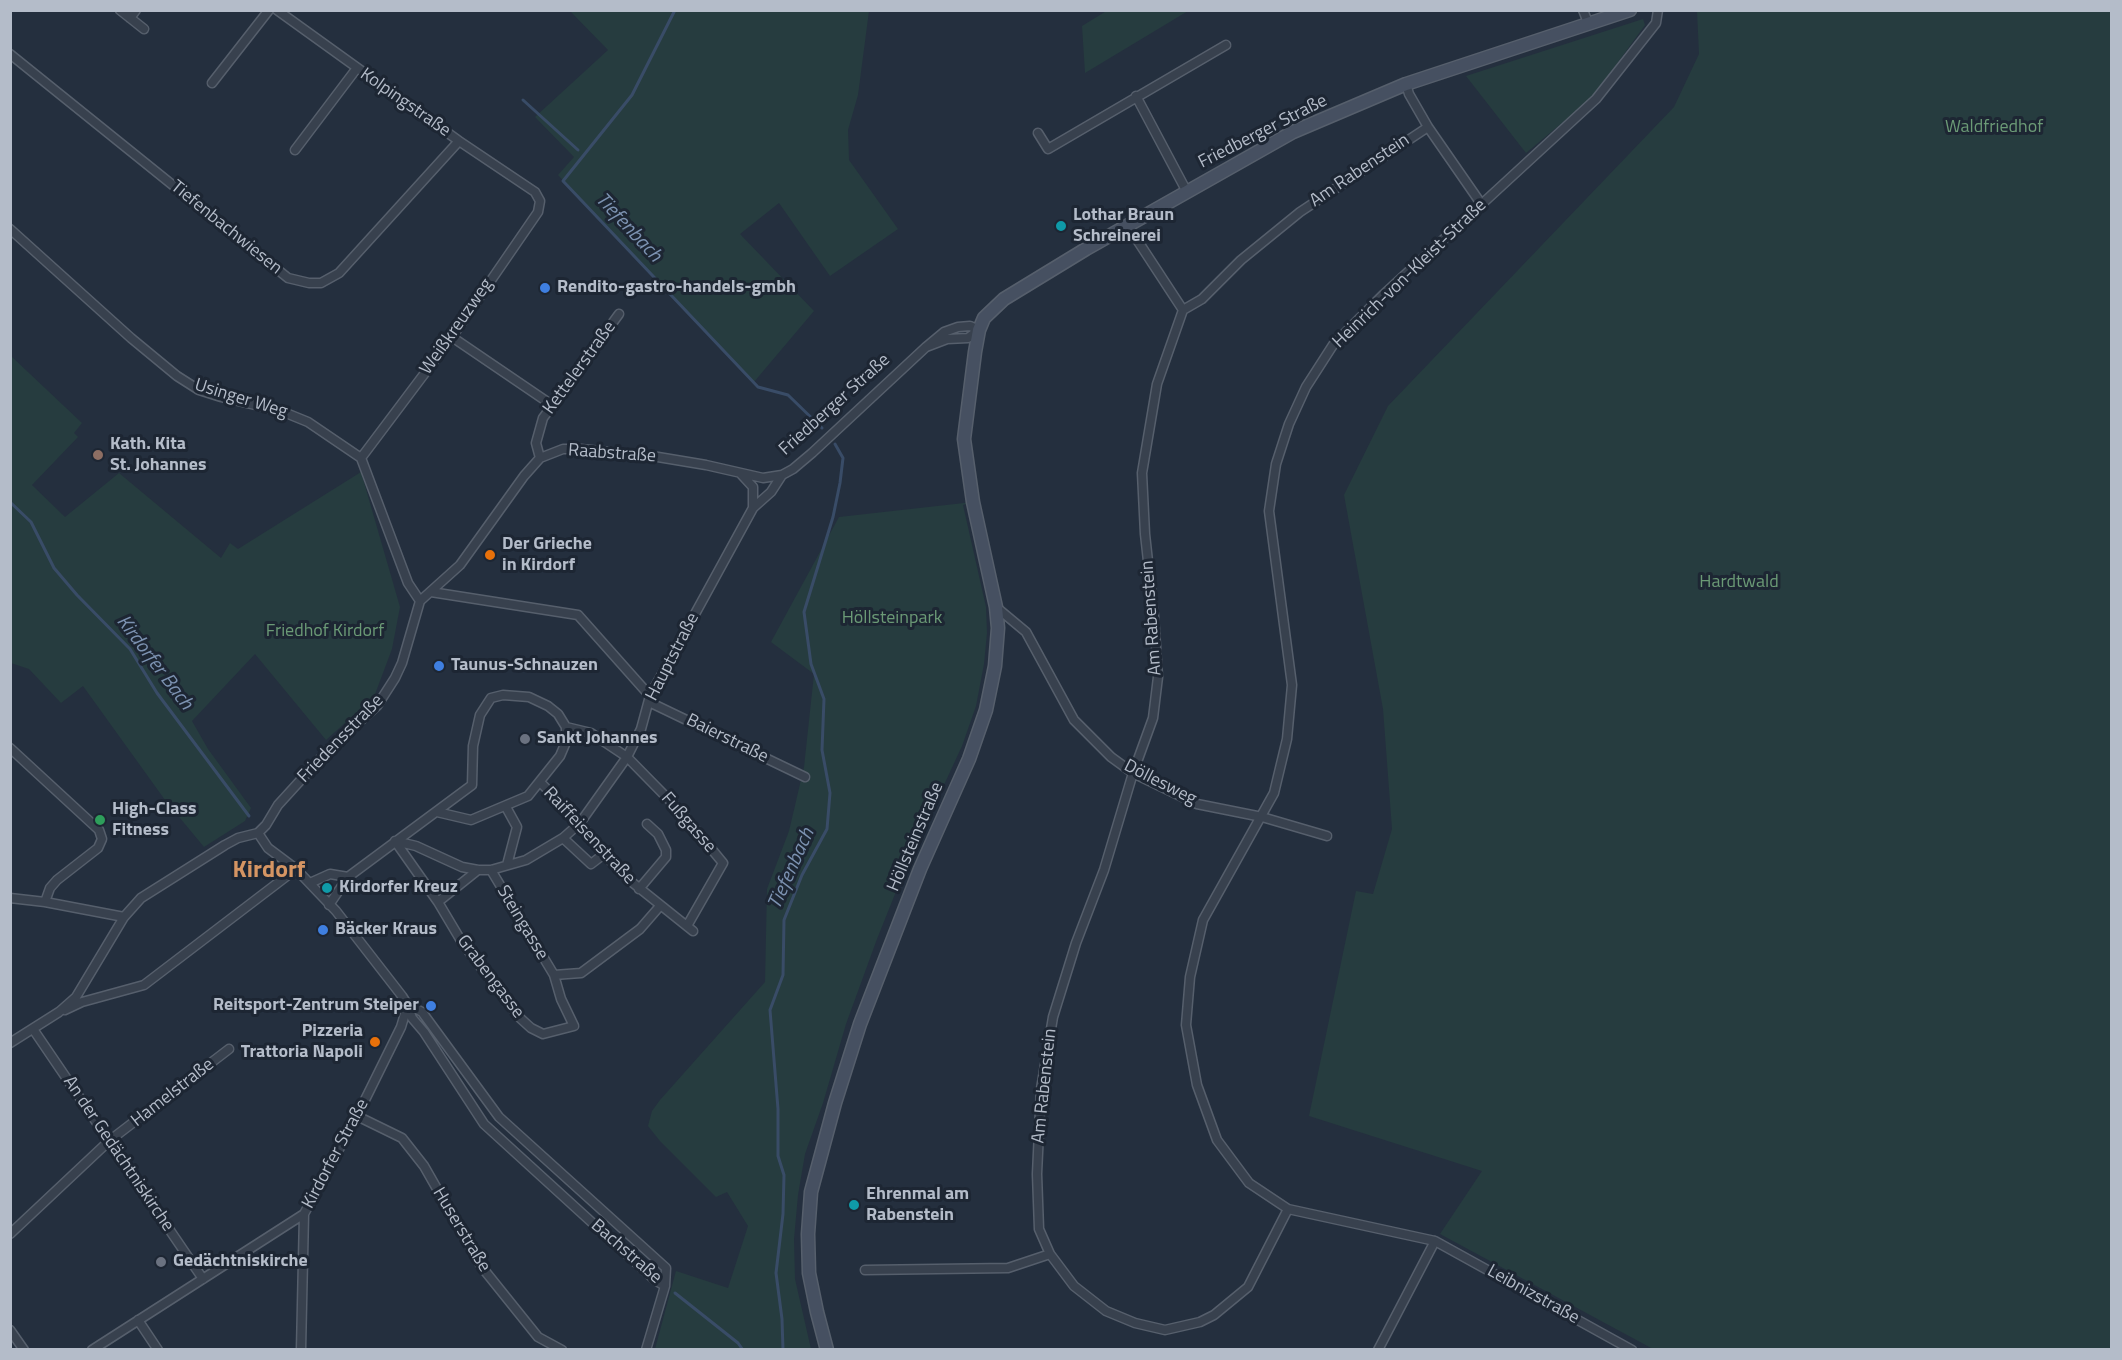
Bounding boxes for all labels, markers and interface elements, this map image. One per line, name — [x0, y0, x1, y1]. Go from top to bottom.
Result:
street label: Kolpingstraße — [356, 64, 454, 142]
street label: Friedberger Straße — [1195, 90, 1331, 174]
park label: Waldfriedhof — [1945, 117, 2043, 139]
street label: Am Rabenstein — [1306, 130, 1414, 212]
street label: Tiefenbachwiesen — [166, 177, 286, 279]
water label: Tiefenbach — [590, 188, 666, 268]
street label: Heinrich-von-Kleist-Straße — [1329, 195, 1491, 353]
place label: Lothar Braun Schreinerei — [1073, 205, 1174, 248]
marker: Lothar Braun Schreinerei — [1054, 219, 1068, 233]
street label: Weißkreuzweg — [416, 275, 498, 379]
place label: Rendito-gastro-handels-gmbh — [557, 277, 796, 299]
marker: Rendito-gastro-handels-gmbh — [538, 281, 552, 295]
street label: Kettelerstraße — [539, 317, 621, 419]
street label: Friedberger Straße — [775, 350, 895, 460]
street label: Usinger Weg — [192, 375, 290, 423]
place label: Kath. Kita St. Johannes — [110, 434, 206, 476]
street label: Raabstraße — [567, 440, 657, 468]
marker: Kath. Kita St. Johannes — [91, 448, 105, 462]
place label: Der Grieche in Kirdorf — [502, 534, 592, 576]
marker: Der Grieche in Kirdorf — [483, 548, 497, 562]
street label: Am Rabenstein — [1137, 560, 1167, 676]
park label: Hardtwald — [1699, 572, 1779, 594]
park label: Höllsteinpark — [842, 608, 942, 630]
street label: Hauptstraße — [642, 609, 704, 705]
water label: Kirdorfer Bach — [111, 611, 197, 715]
park label: Friedhof Kirdorf — [266, 621, 384, 643]
place label: Taunus-Schnauzen — [451, 655, 598, 677]
marker: Taunus-Schnauzen — [432, 659, 446, 673]
street label: Friedensstraße — [294, 690, 388, 788]
street label: Baierstraße — [682, 710, 772, 768]
place label: Sankt Johannes — [537, 728, 657, 750]
marker: Sankt Johannes — [518, 732, 532, 746]
street label: Döllesweg — [1120, 755, 1200, 811]
street label: Höllsteinstraße — [883, 779, 949, 895]
street label: Raiffeisenstraße — [538, 783, 640, 889]
street label: Fußgasse — [656, 788, 720, 858]
place label: High-Class Fitness — [112, 799, 197, 842]
marker: High-Class Fitness — [93, 813, 107, 827]
water label: Tiefenbach — [764, 825, 820, 913]
district label: Kirdorf — [233, 857, 305, 885]
place label: Kirdorfer Kreuz — [339, 877, 458, 899]
marker: Kirdorfer Kreuz — [320, 881, 334, 895]
street label: Steingasse — [491, 882, 553, 964]
place label: Bäcker Kraus — [335, 919, 437, 941]
marker: Bäcker Kraus — [316, 923, 330, 937]
street label: Grabengasse — [452, 931, 528, 1023]
place label: Reitsport-Zentrum Steiper — [213, 995, 419, 1017]
marker: Reitsport-Zentrum Steiper — [424, 999, 438, 1013]
place label: Pizzeria Trattoria Napoli — [241, 1021, 363, 1064]
street label: Am Rabenstein — [1028, 1027, 1062, 1145]
marker: Pizzeria Trattoria Napoli — [368, 1035, 382, 1049]
street label: Hamelstraße — [127, 1054, 219, 1132]
street label: An der Gedächtniskirche — [58, 1072, 178, 1236]
street label: Kirdorfer Straße — [298, 1095, 374, 1213]
street label: Huserstraße — [427, 1184, 495, 1276]
place label: Ehrenmal am Rabenstein — [866, 1184, 969, 1226]
marker: Ehrenmal am Rabenstein — [847, 1198, 861, 1212]
street label: Bachstraße — [586, 1215, 666, 1289]
place label: Gedächtniskirche — [173, 1251, 308, 1273]
marker: Gedächtniskirche — [154, 1255, 168, 1269]
street label: Leibnizstraße — [1483, 1261, 1583, 1329]

